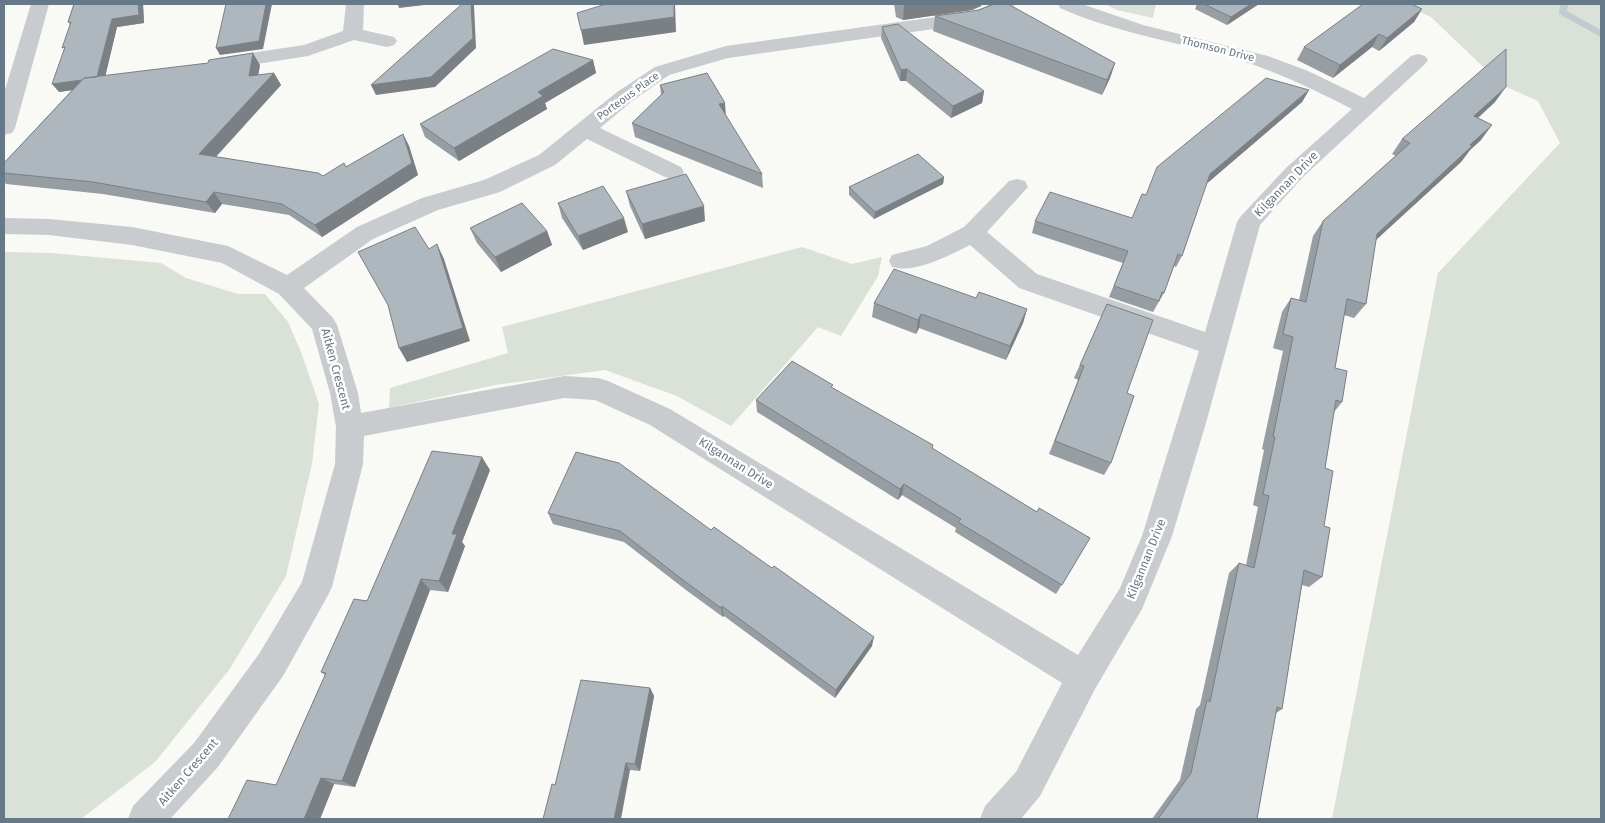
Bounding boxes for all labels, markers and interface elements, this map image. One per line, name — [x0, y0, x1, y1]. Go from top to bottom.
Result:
street label: Thomson Drive — [1180, 34, 1256, 64]
street label: Porteous Place — [594, 69, 662, 123]
street label: Kilgannan Drive — [1251, 148, 1321, 220]
street label: Aitken Crescent — [318, 327, 354, 412]
street label: Kilgannan Drive — [696, 434, 776, 492]
street label: Kilgannan Drive — [1124, 517, 1168, 601]
street label: Aitken Crescent — [155, 735, 221, 808]

